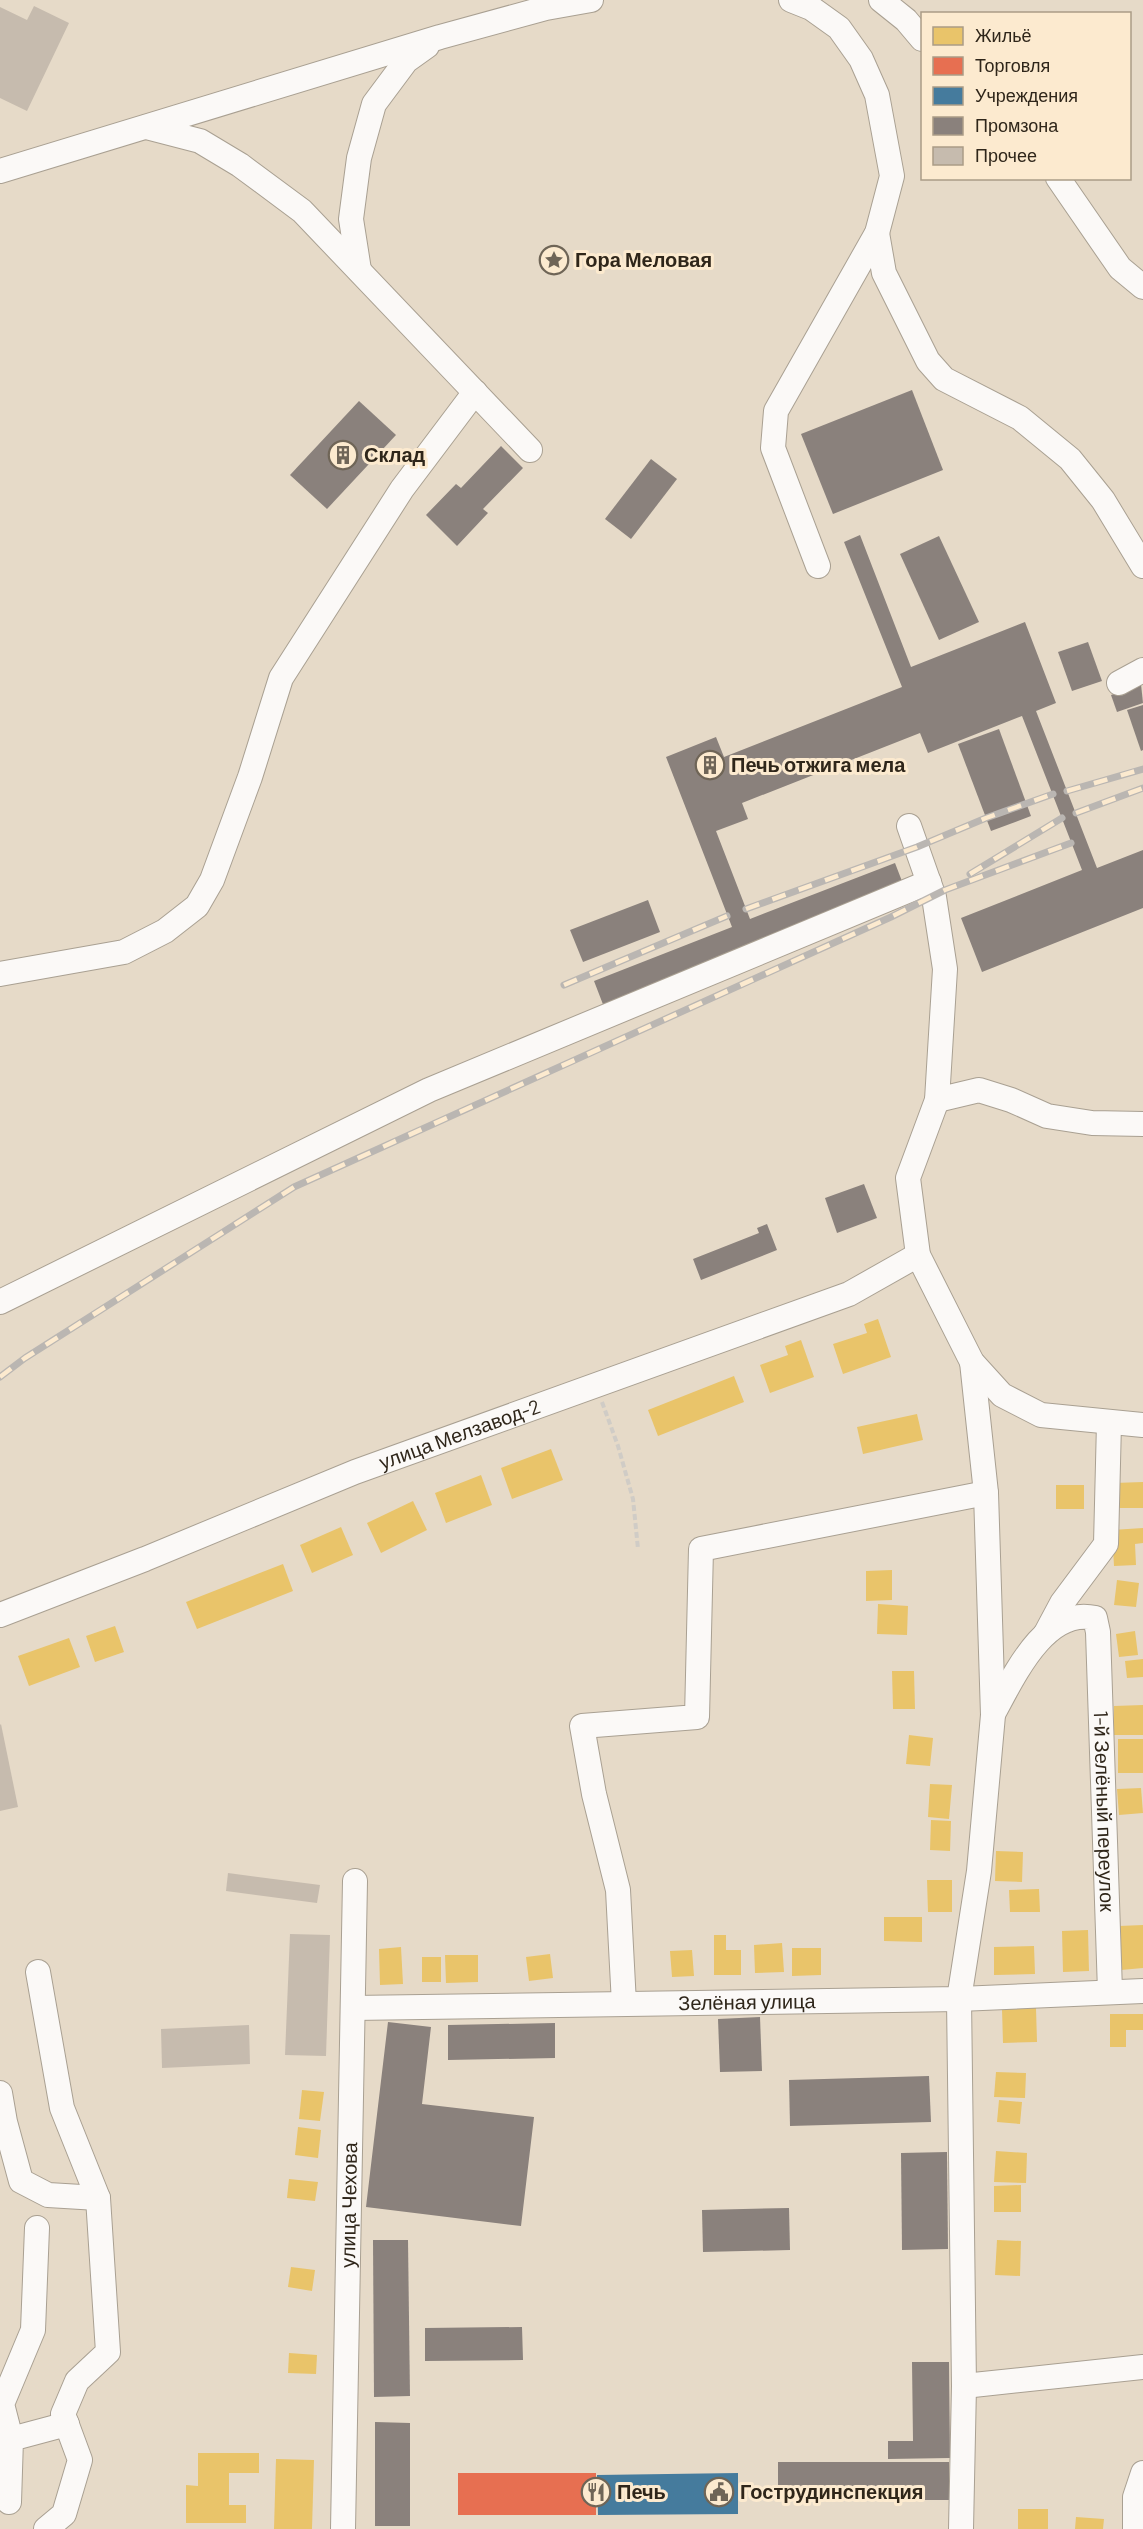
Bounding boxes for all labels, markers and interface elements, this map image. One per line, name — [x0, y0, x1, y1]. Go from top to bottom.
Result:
legend — [921, 12, 1131, 180]
text: Жильё — [975, 24, 1032, 46]
text: Торговля — [975, 54, 1050, 76]
text: Учреждения — [975, 84, 1078, 106]
text: Промзона — [975, 114, 1059, 136]
text: Прочее — [975, 144, 1037, 166]
place icon: Гора Меловая — [538, 244, 570, 276]
place label: Гора Меловая — [575, 247, 712, 271]
building icon: Склад — [327, 439, 359, 471]
place label: Склад — [364, 442, 426, 466]
building icon: Печь отжига мела — [694, 749, 726, 781]
place label: Печь отжига мела — [731, 752, 906, 776]
street label: улица Мелзавод-2 — [375, 1393, 543, 1473]
street label: 1-й Зелёный переулок — [1090, 1710, 1120, 1912]
street label: Зелёная улица — [678, 1988, 817, 2014]
street label: улица Чехова — [335, 2141, 361, 2268]
restaurant icon: Печь — [580, 2476, 612, 2508]
public building icon: Гострудинспекция — [703, 2476, 735, 2508]
place label: Печь — [617, 2479, 666, 2503]
place label: Гострудинспекция — [740, 2479, 923, 2503]

